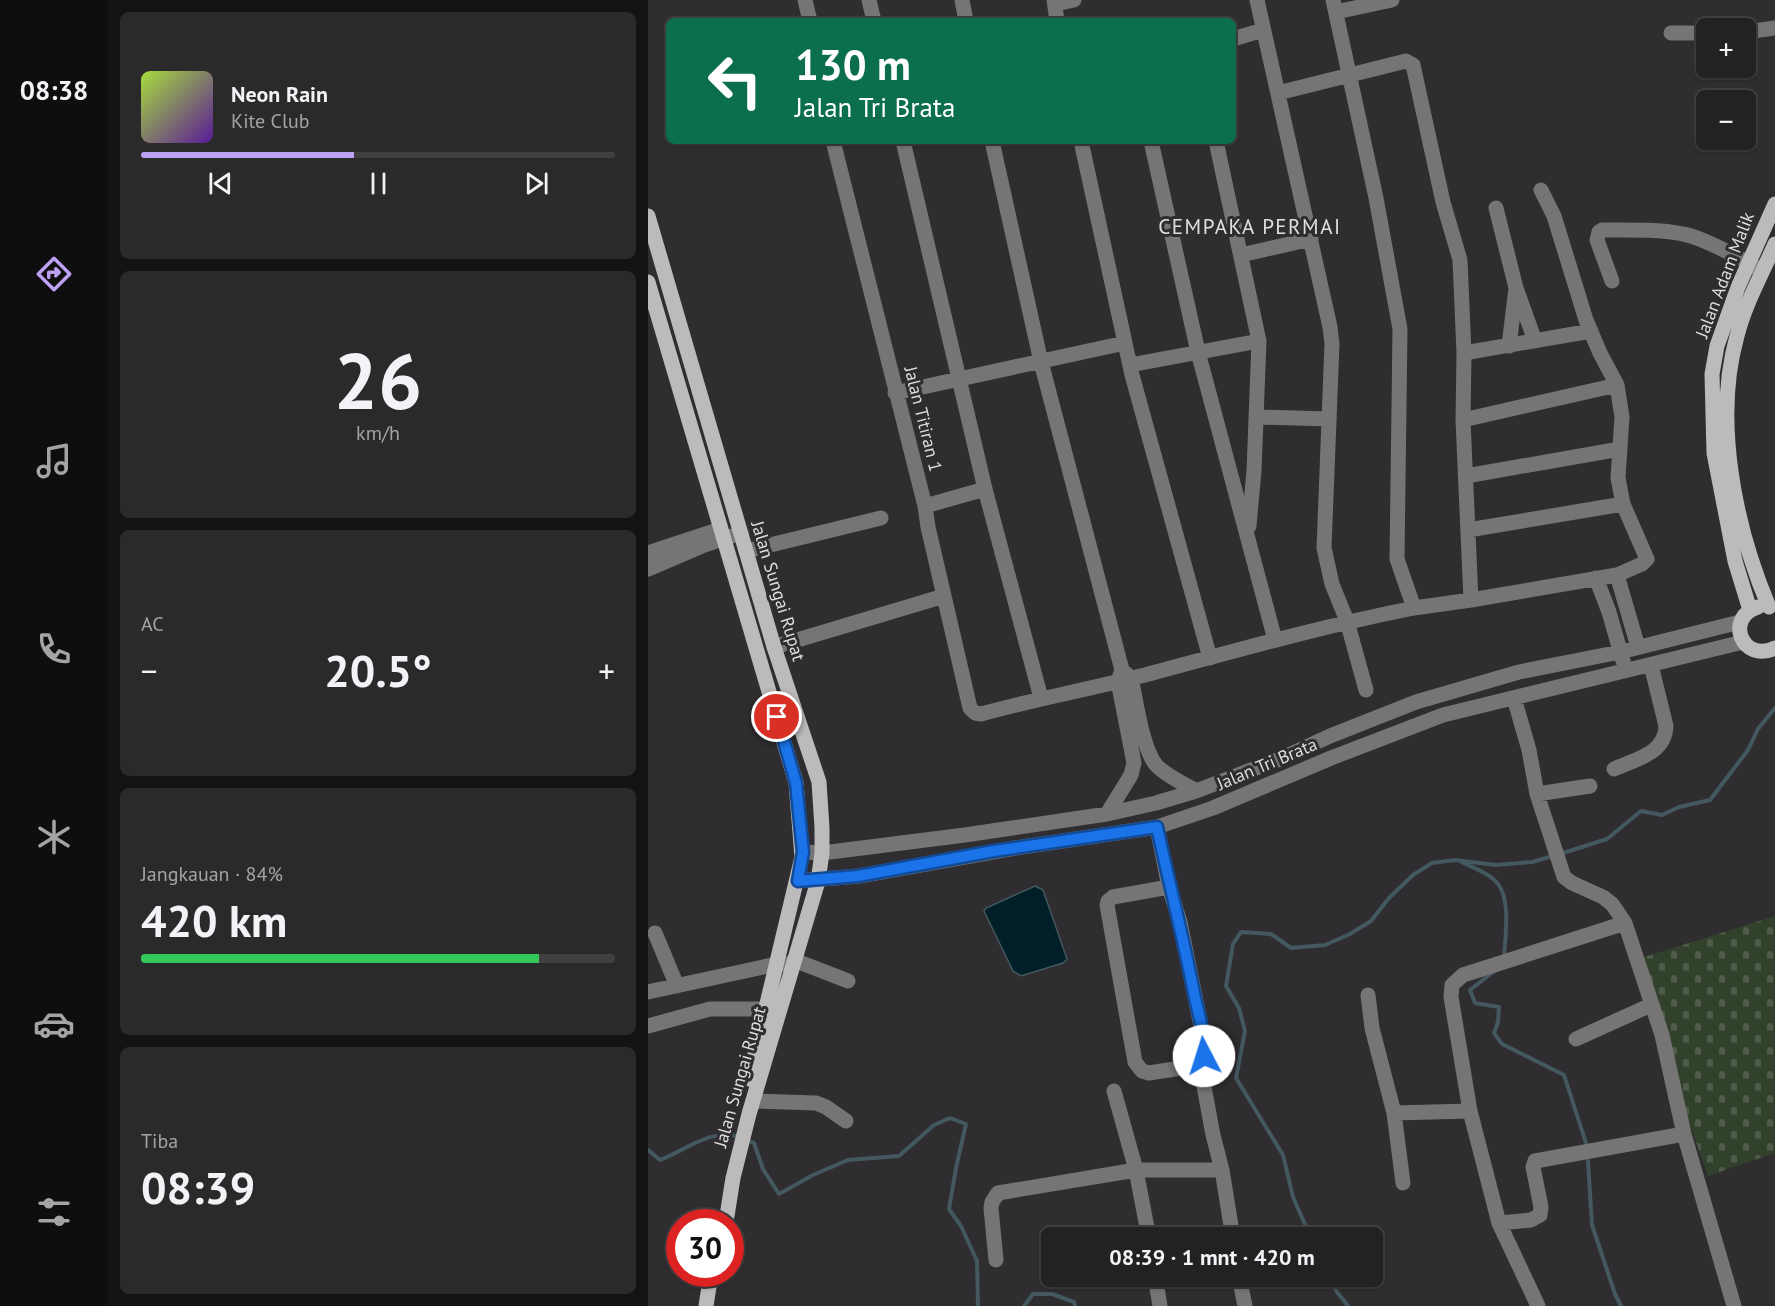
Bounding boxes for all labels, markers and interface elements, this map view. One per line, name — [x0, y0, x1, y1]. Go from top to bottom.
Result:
map controls — [1696, 18, 1756, 150]
button: + — [1696, 18, 1756, 78]
text: 130 m — [795, 37, 911, 92]
icon: left — [696, 42, 774, 120]
text: 08:38 — [20, 73, 88, 107]
text: Neon Rain — [231, 80, 328, 108]
text: Jalan Tri Brata — [795, 90, 955, 124]
button: − — [1696, 90, 1756, 150]
text: Kite Club — [231, 108, 309, 134]
icon: previous — [204, 167, 237, 200]
icon: pause — [362, 167, 395, 200]
icon: next — [520, 167, 553, 200]
street label: Jalan Adam Malik — [1690, 208, 1759, 342]
district label: CEMPAKA PERMAI — [1158, 213, 1342, 240]
icon: directions — [33, 253, 75, 295]
text: 26 — [334, 330, 422, 431]
street label: Jalan Titiran 1 — [899, 363, 948, 474]
text: km/h — [356, 420, 400, 446]
icon: music — [33, 440, 75, 482]
street label: Jalan Sungai Rupat — [746, 517, 811, 664]
text: AC — [141, 611, 164, 637]
icon: phone — [33, 628, 75, 670]
text: 20.5° — [324, 641, 432, 699]
text: − — [141, 649, 158, 692]
text: + — [598, 649, 615, 692]
pin — [751, 691, 802, 742]
icon: arrive — [760, 700, 793, 733]
street label: Jalan Tri Brata — [1212, 732, 1320, 795]
icon: climate — [33, 816, 75, 858]
text: Jangkauan · 84% — [141, 861, 283, 887]
text: 420 km — [141, 891, 287, 949]
icon: car — [33, 1003, 75, 1045]
street label: Jalan Sungai Rupat — [708, 1004, 771, 1151]
position arrow — [1172, 1024, 1236, 1088]
text: Tiba — [141, 1128, 178, 1154]
text: 08:39 — [141, 1158, 255, 1216]
icon: filters — [33, 1191, 75, 1233]
speed limit sign: 30 — [666, 1209, 744, 1287]
text: 08:39 · 1 mnt · 420 m — [1109, 1243, 1315, 1271]

